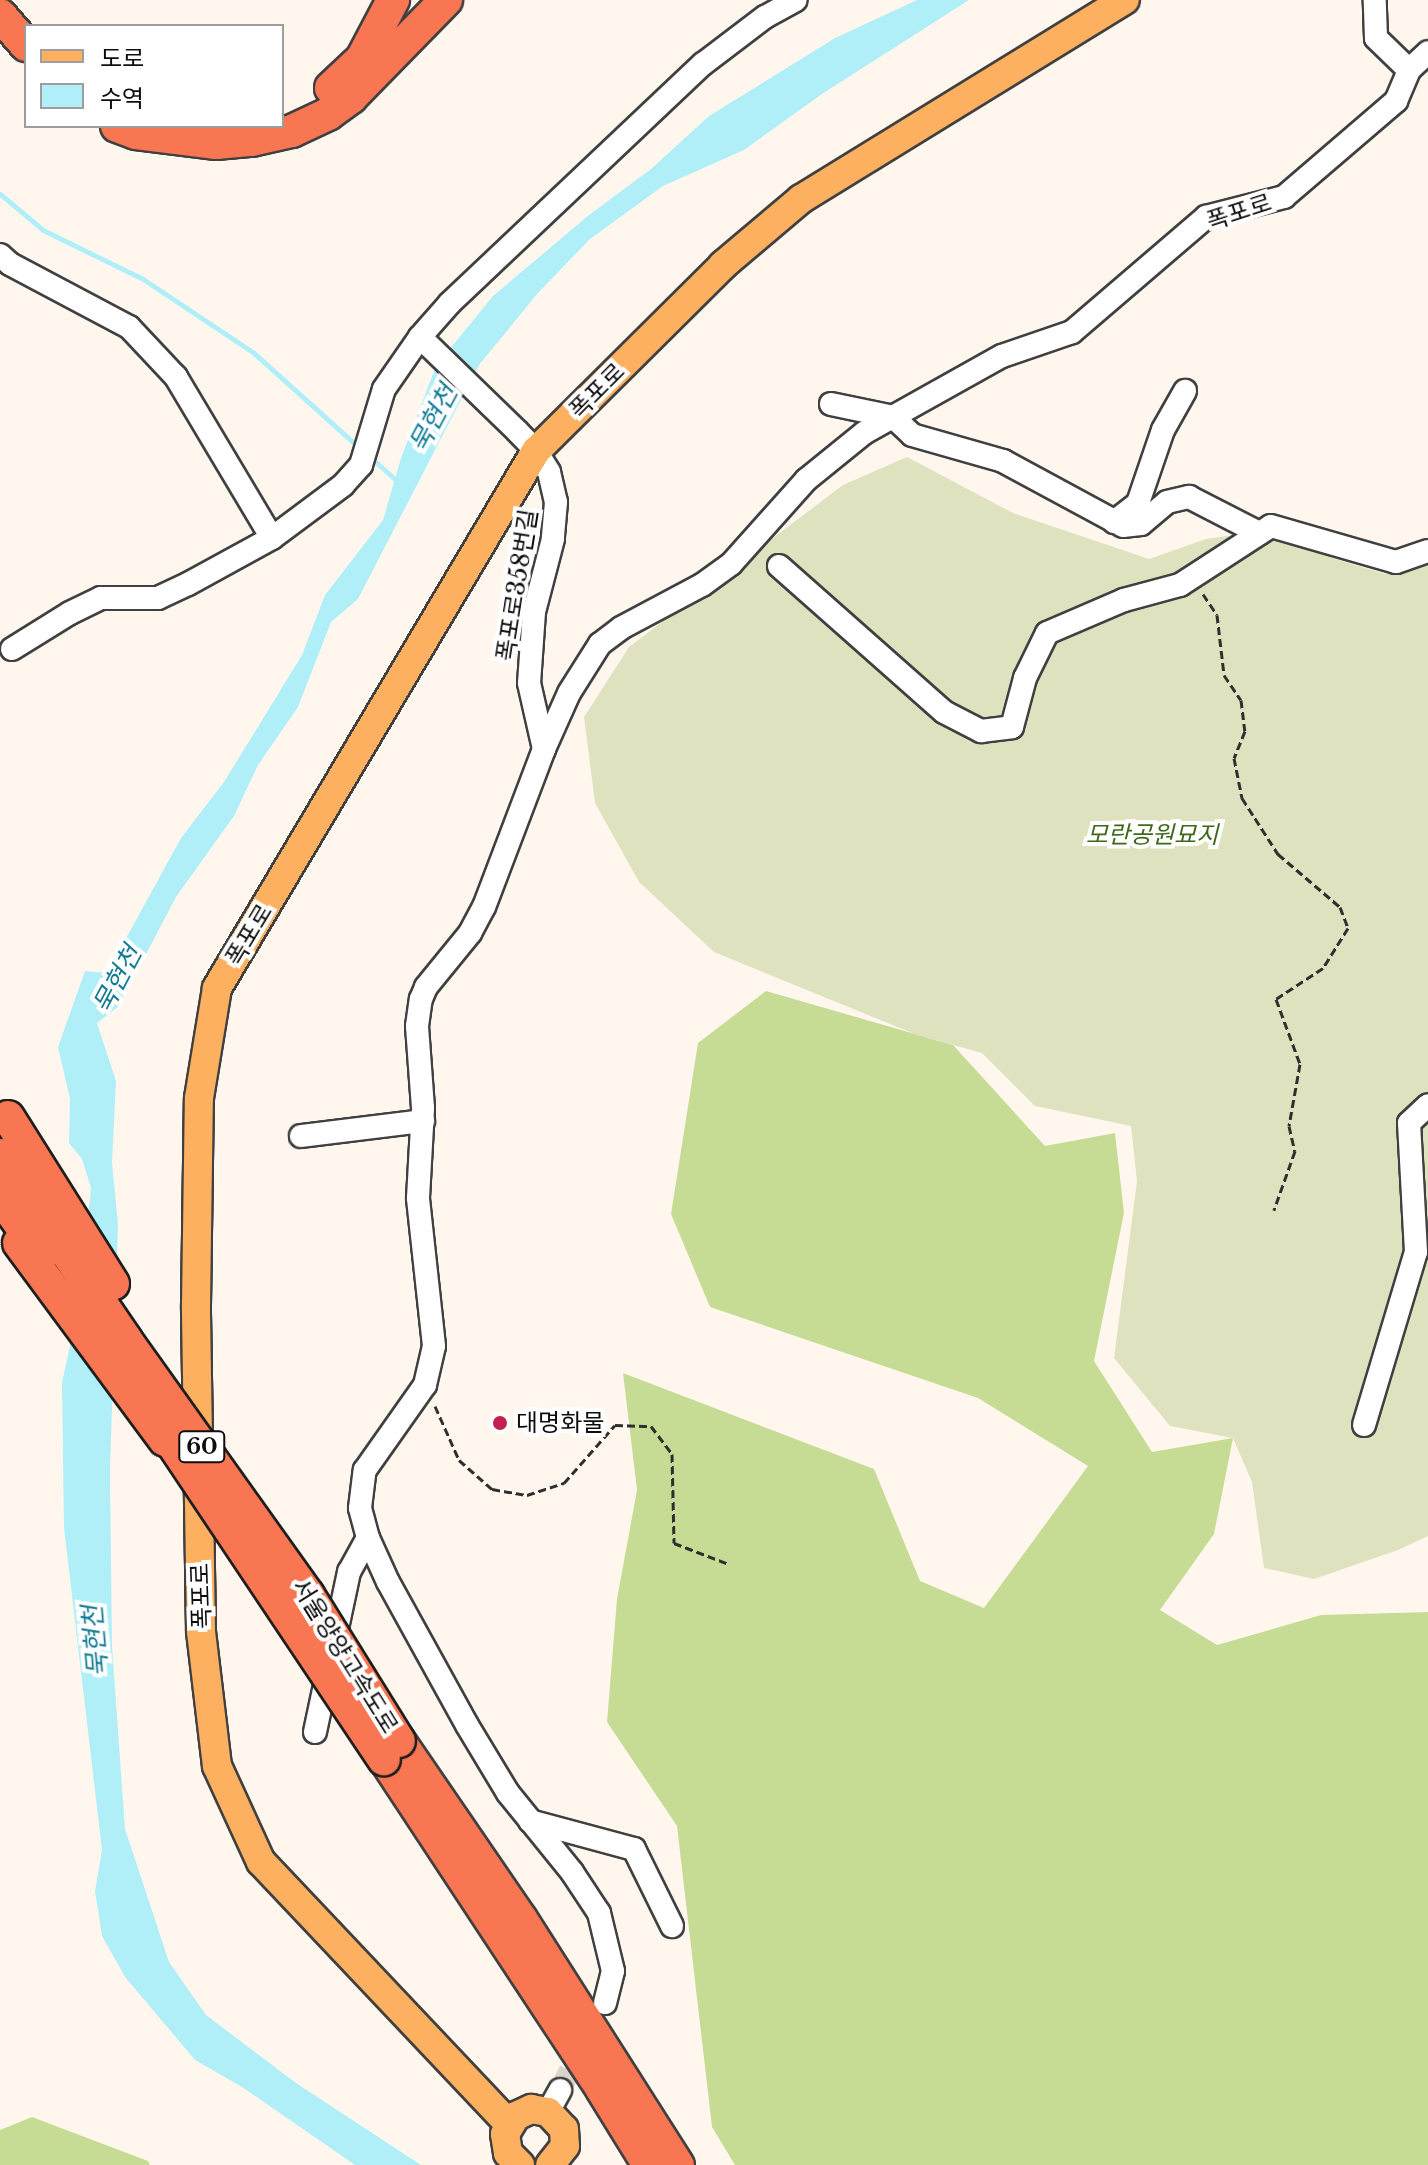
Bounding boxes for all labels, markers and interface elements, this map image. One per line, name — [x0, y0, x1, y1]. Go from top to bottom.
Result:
legend — [24, 24, 284, 128]
text: 도로 — [100, 44, 144, 73]
text: 수역 — [100, 84, 144, 113]
street label: 폭포로 — [1203, 188, 1275, 236]
street label: 폭포로 — [563, 357, 631, 425]
water label: 묵현천 — [403, 380, 465, 458]
street label: 폭포로358번길 — [491, 507, 543, 663]
park label: 모란공원묘지 — [1086, 821, 1218, 849]
street label: 폭포로 — [220, 899, 278, 971]
water label: 묵현천 — [87, 941, 149, 1019]
place label: 대명화물 — [516, 1409, 604, 1437]
marker: 대명화물 — [491, 1414, 509, 1432]
road number: 60 — [178, 1429, 226, 1465]
street label: 폭포로 — [185, 1562, 217, 1630]
street label: 서울양양고속도로 — [286, 1573, 404, 1739]
water label: 묵현천 — [77, 1604, 115, 1678]

